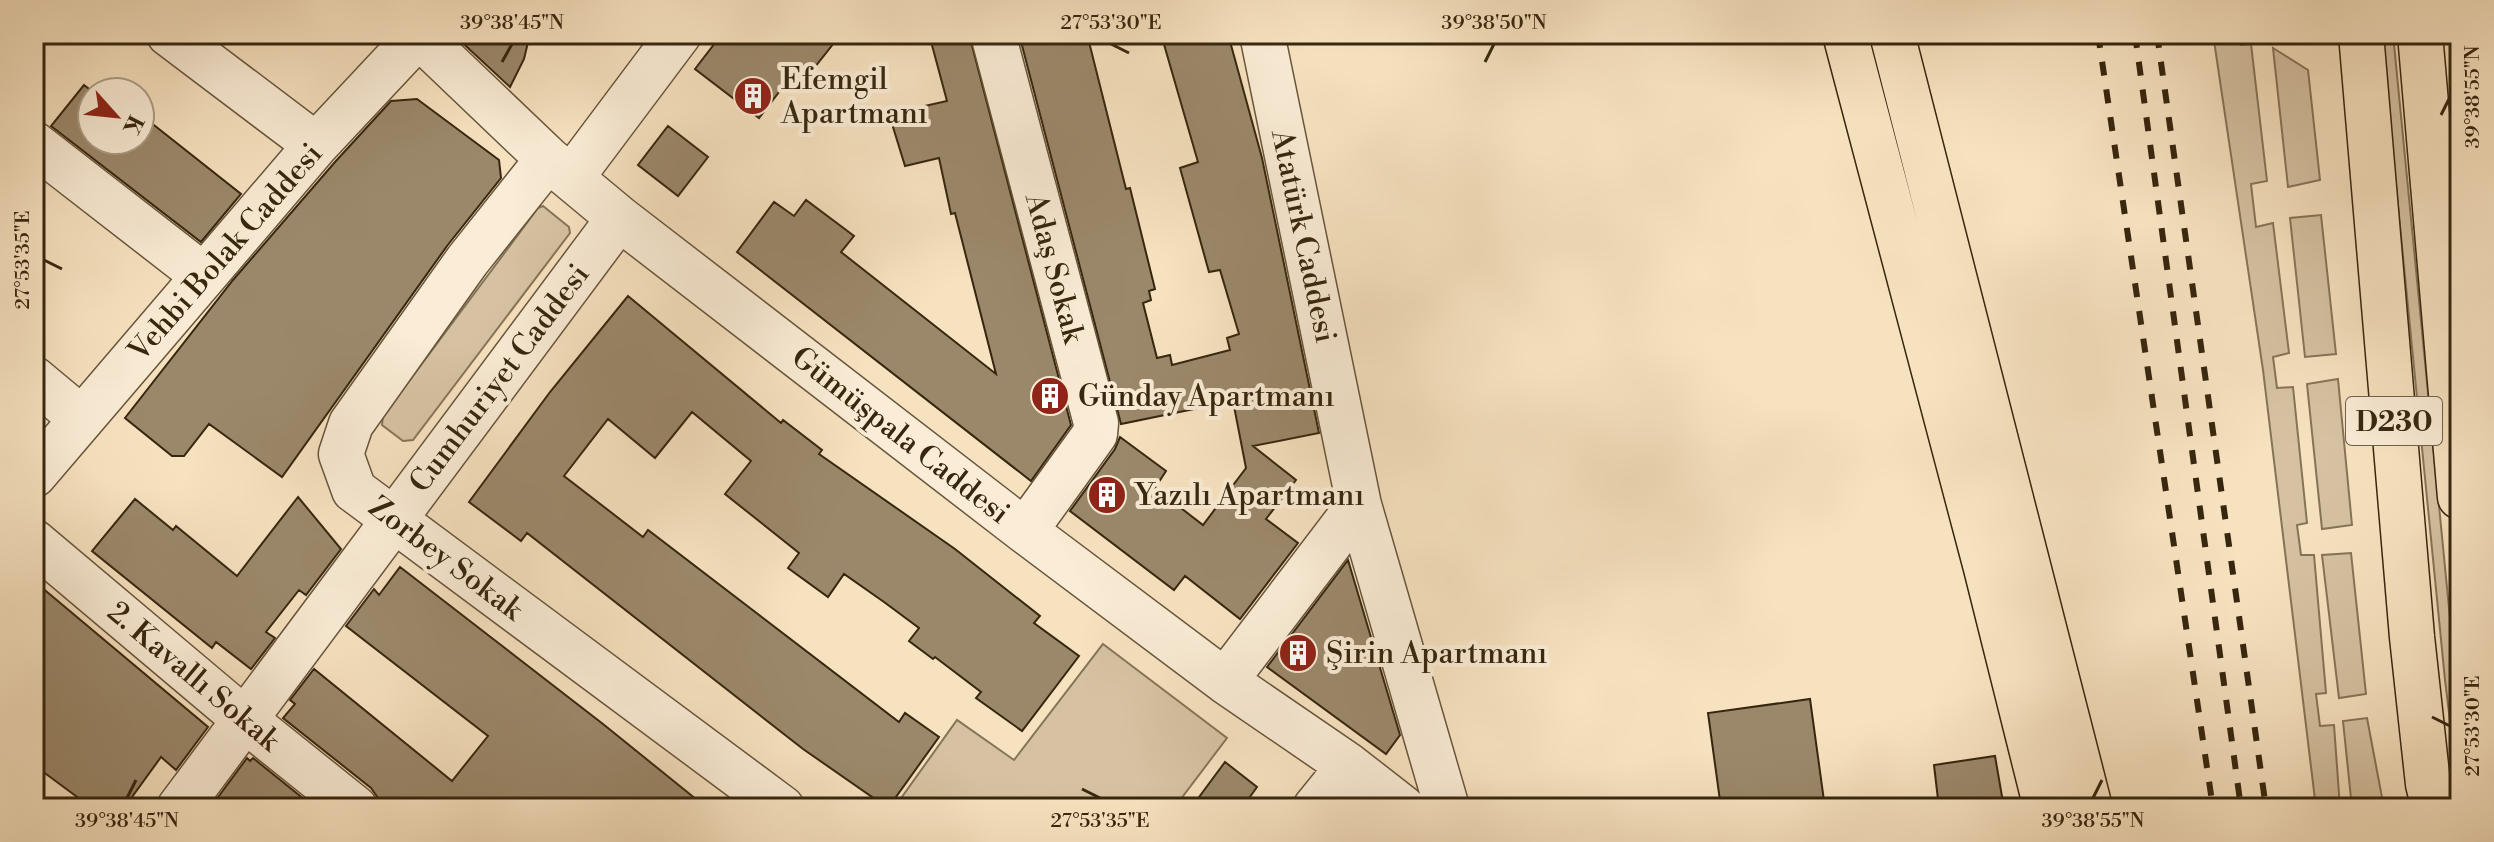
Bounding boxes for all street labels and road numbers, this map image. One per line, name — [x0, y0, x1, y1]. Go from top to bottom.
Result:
street label: Atatürk Caddesi — [1262, 125, 1344, 346]
street label: Vehbi Bolak Caddesi — [120, 136, 331, 370]
street label: Adaş Sokak — [1016, 188, 1093, 348]
street label: Cumhuriyet Caddesi — [401, 257, 598, 500]
street label: Gümüşpala Caddesi — [784, 339, 1017, 533]
road number: D230 — [2346, 397, 2442, 445]
street label: Zorbey Sokak — [361, 488, 531, 630]
street label: 2. Kavallı Sokak — [99, 594, 288, 761]

